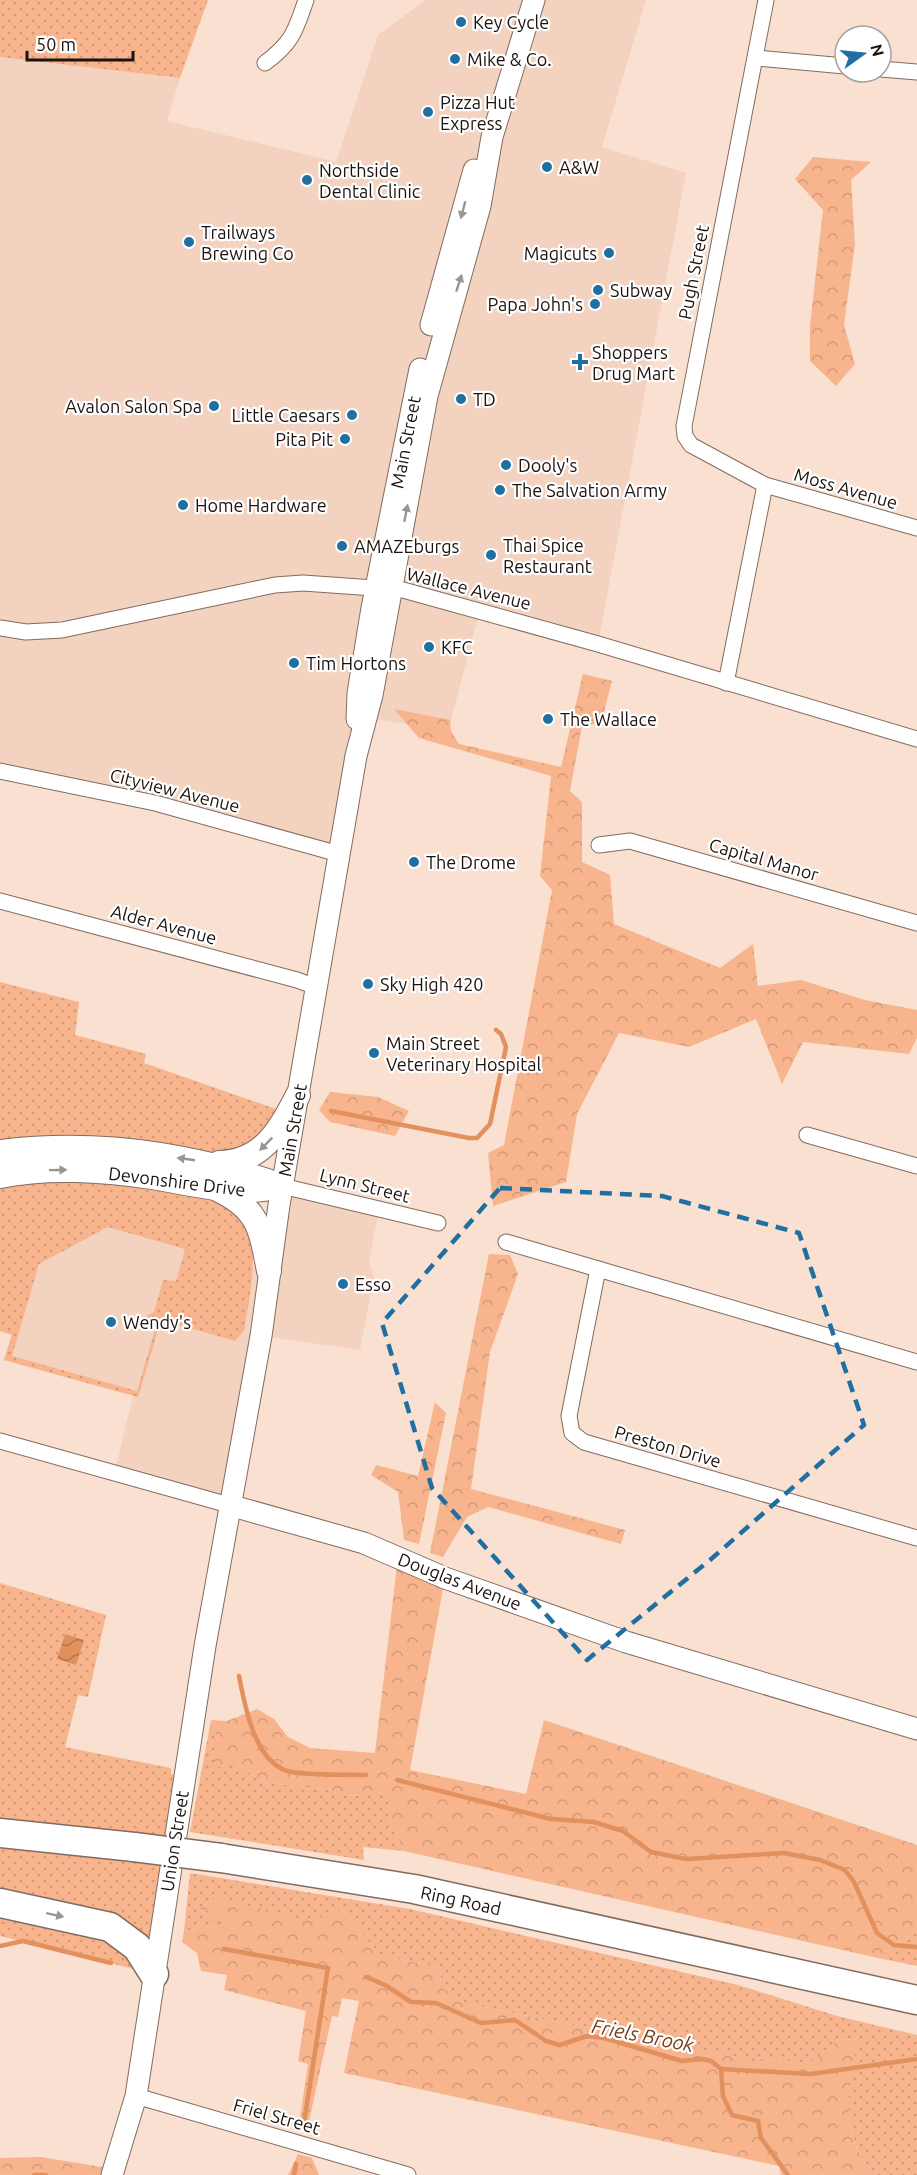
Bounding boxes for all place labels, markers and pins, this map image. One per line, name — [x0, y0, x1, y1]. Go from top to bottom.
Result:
place label: Key Cycle — [473, 12, 549, 32]
marker: Key Cycle — [454, 15, 468, 29]
place label: Mike & Co. — [467, 49, 552, 69]
marker: Mike & Co. — [448, 52, 462, 66]
place label: Pizza Hut Express — [440, 92, 515, 133]
marker: Pizza Hut Express — [421, 105, 435, 119]
place label: A&W — [559, 157, 599, 177]
place label: Northside Dental Clinic — [319, 160, 420, 201]
marker: A&W — [540, 160, 554, 174]
marker: Northside Dental Clinic — [300, 173, 314, 187]
place label: Trailways Brewing Co — [201, 222, 294, 263]
marker: Trailways Brewing Co — [182, 235, 196, 249]
place label: Magicuts — [524, 243, 597, 263]
marker: Magicuts — [602, 246, 616, 260]
place label: Subway — [610, 280, 672, 300]
marker: Subway — [591, 283, 605, 297]
place label: Papa John's — [488, 294, 583, 314]
marker: Papa John's — [588, 297, 602, 311]
place label: Shoppers Drug Mart — [592, 342, 675, 383]
marker: Shoppers Drug Mart — [573, 355, 587, 369]
place label: TD — [473, 389, 496, 409]
marker: TD — [454, 392, 468, 406]
place label: Avalon Salon Spa — [65, 396, 202, 416]
marker: Avalon Salon Spa — [207, 399, 221, 413]
place label: Little Caesars — [232, 405, 340, 425]
marker: Little Caesars — [345, 408, 359, 422]
place label: Pita Pit — [275, 429, 333, 449]
marker: Pita Pit — [338, 432, 352, 446]
place label: Dooly's — [518, 455, 577, 475]
marker: Dooly's — [499, 458, 513, 472]
place label: The Salvation Army — [512, 480, 667, 500]
marker: The Salvation Army — [493, 483, 507, 497]
place label: Home Hardware — [195, 495, 327, 515]
marker: Home Hardware — [176, 498, 190, 512]
place label: Thai Spice Restaurant — [503, 535, 592, 576]
place label: AMAZEburgs — [354, 536, 460, 556]
marker: AMAZEburgs — [335, 539, 349, 553]
marker: Thai Spice Restaurant — [484, 548, 498, 562]
place label: KFC — [441, 637, 472, 657]
marker: KFC — [422, 640, 436, 654]
place label: Tim Hortons — [306, 653, 406, 673]
marker: Tim Hortons — [287, 656, 301, 670]
place label: The Wallace — [560, 709, 657, 729]
marker: The Wallace — [541, 712, 555, 726]
place label: The Drome — [426, 852, 516, 872]
marker: The Drome — [407, 855, 421, 869]
place label: Sky High 420 — [380, 974, 483, 994]
marker: Sky High 420 — [361, 977, 375, 991]
place label: Main Street Veterinary Hospital — [386, 1033, 542, 1074]
marker: Main Street Veterinary Hospital — [367, 1046, 381, 1060]
place label: Esso — [355, 1274, 391, 1294]
marker: Esso — [336, 1277, 350, 1291]
place label: Wendy's — [123, 1312, 191, 1332]
marker: Wendy's — [104, 1315, 118, 1329]

